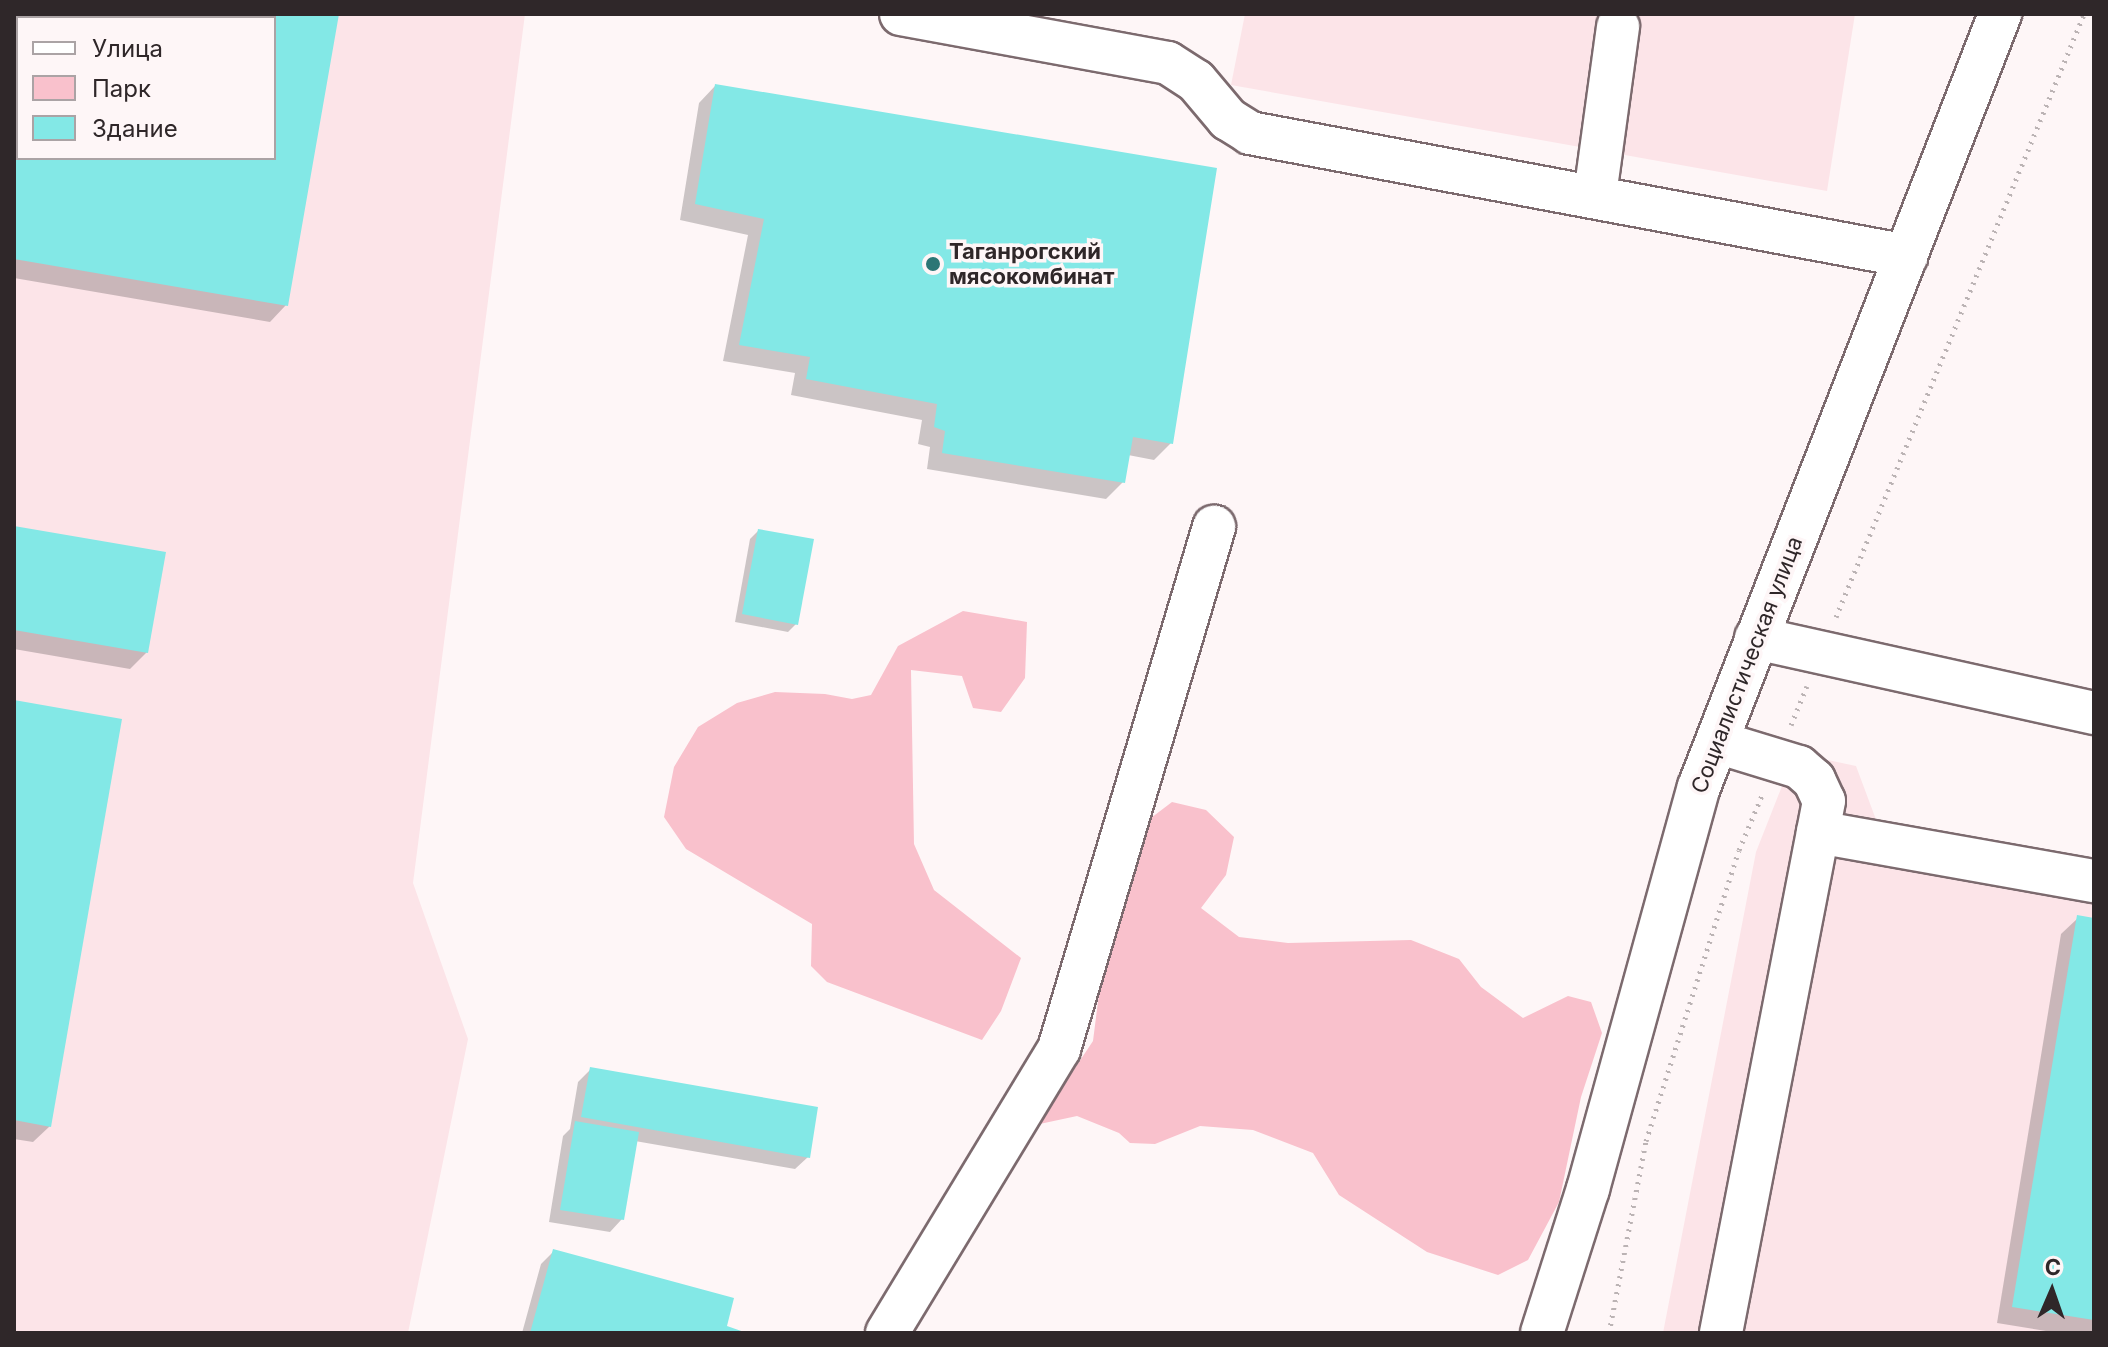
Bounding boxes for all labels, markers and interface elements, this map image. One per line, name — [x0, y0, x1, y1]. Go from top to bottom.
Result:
legend — [16, 16, 276, 160]
text: Улица — [92, 34, 163, 63]
text: Парк — [92, 74, 151, 103]
text: Здание — [92, 114, 178, 143]
place label: Таганрогский мясокомбинат — [949, 238, 1115, 290]
marker: Таганрогский мясокомбинат — [924, 255, 942, 273]
street label: Социалистическая улица — [1686, 533, 1808, 797]
north arrow — [2012, 1251, 2092, 1331]
text: С — [2044, 1254, 2061, 1280]

